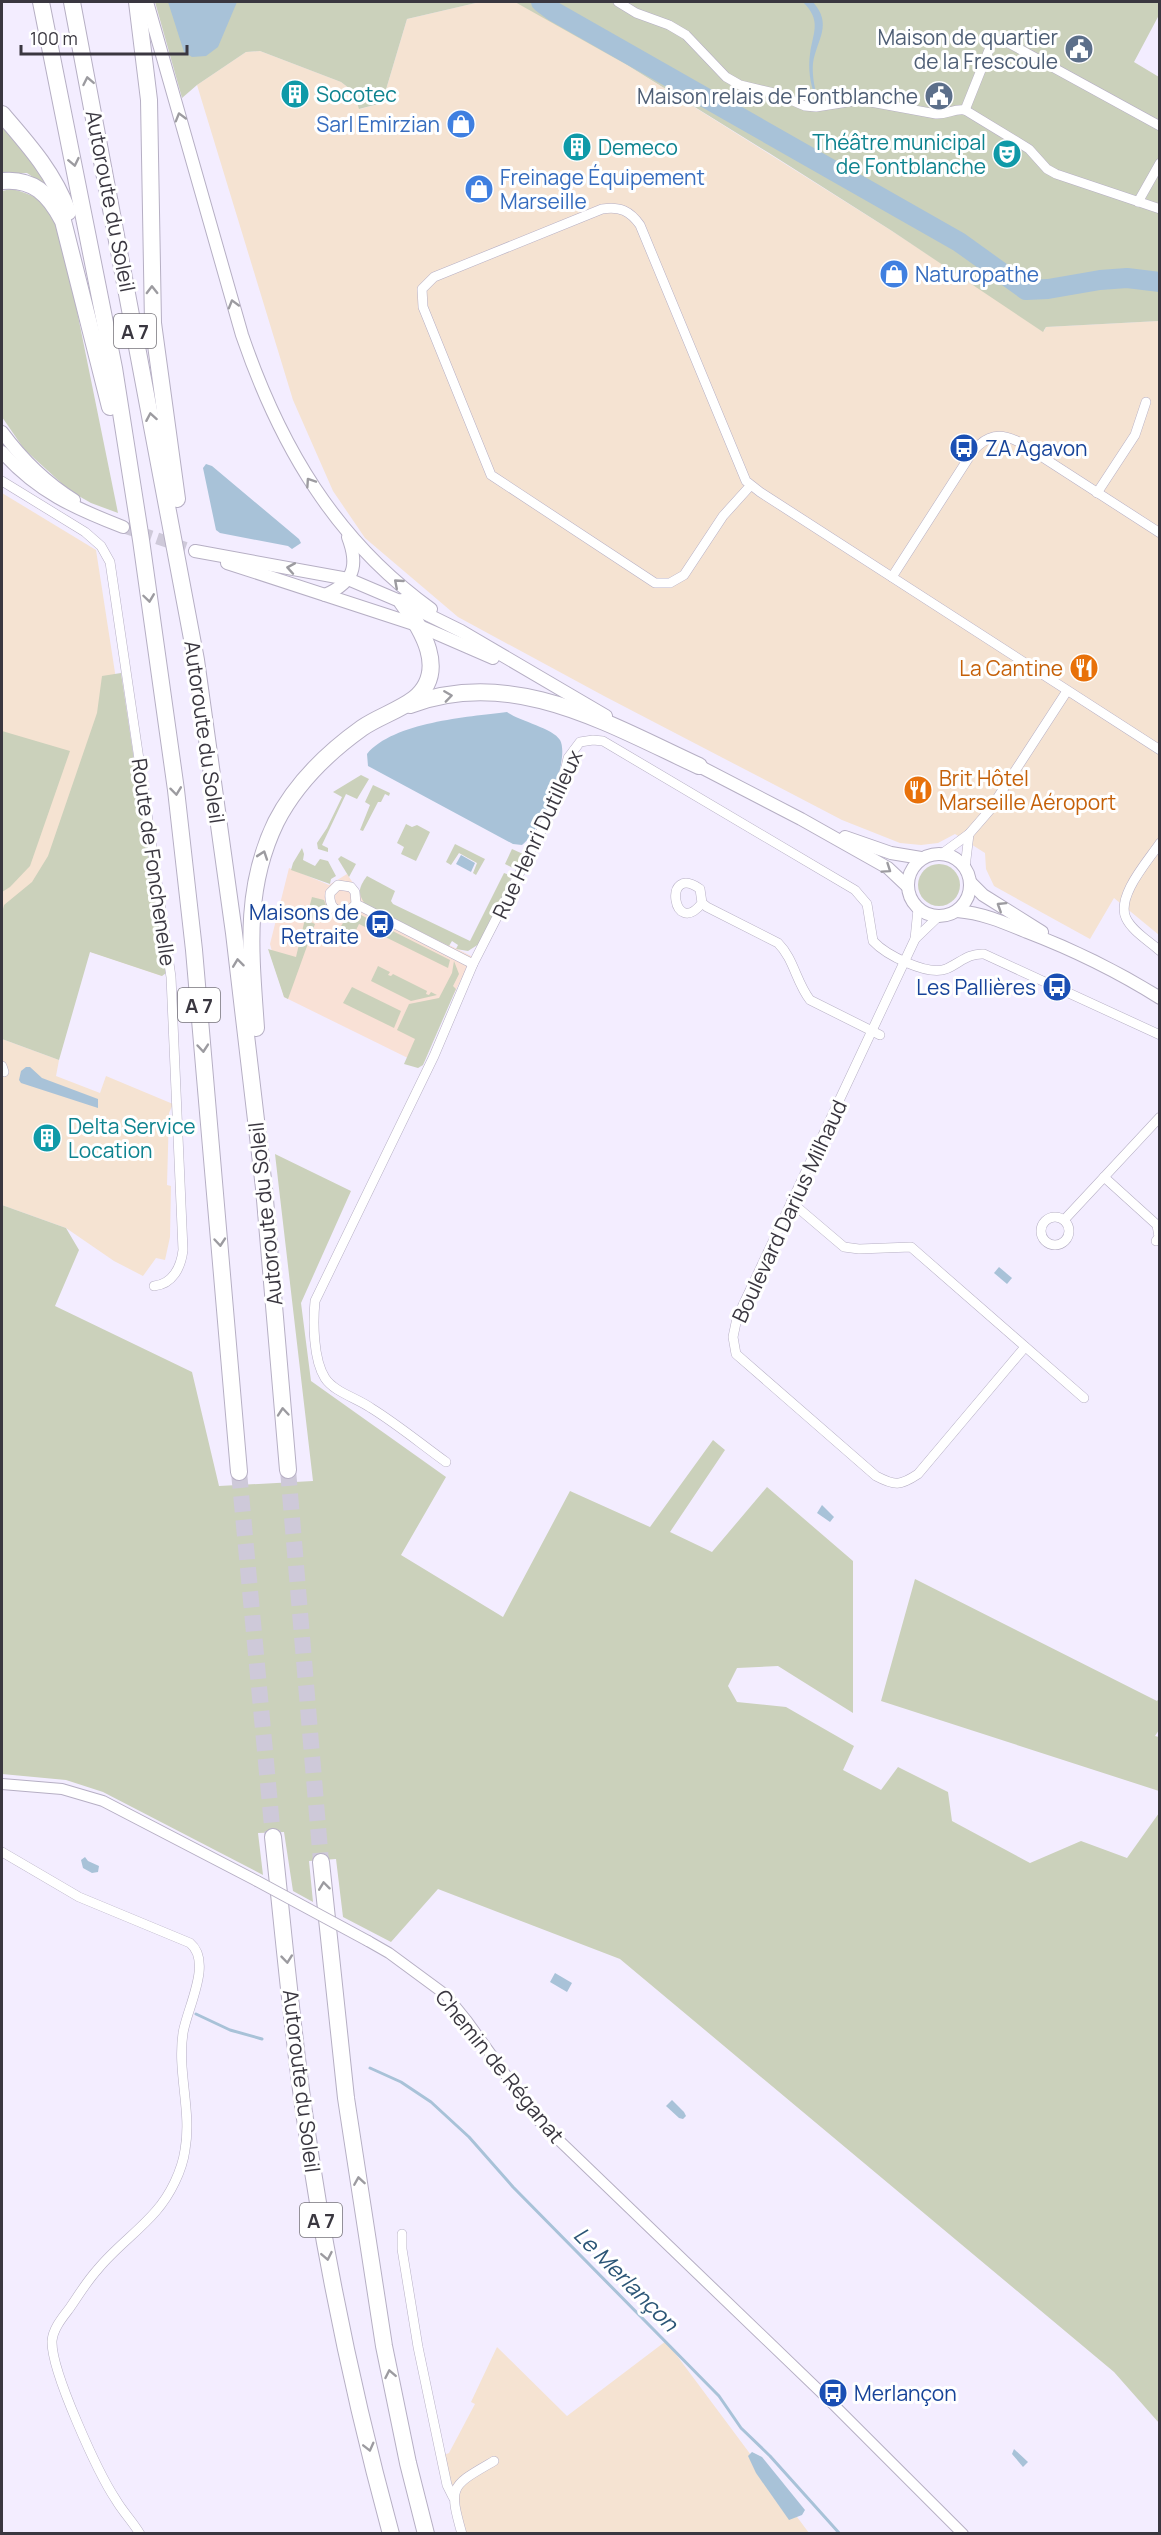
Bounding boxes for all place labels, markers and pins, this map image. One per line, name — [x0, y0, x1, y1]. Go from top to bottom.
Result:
place label: Maison de quartier de la Frescoule — [877, 23, 1058, 75]
public building icon: Maison de quartier de la Frescoule — [1063, 33, 1095, 65]
building icon: Socotec — [279, 78, 311, 110]
place label: Socotec — [316, 80, 397, 108]
public building icon: Maison relais de Fontblanche — [923, 80, 955, 112]
place label: Maison relais de Fontblanche — [637, 82, 918, 110]
shop icon: Sarl Emirzian — [445, 108, 477, 140]
place label: Sarl Emirzian — [316, 110, 440, 138]
place label: Théâtre municipal de Fontblanche — [812, 128, 986, 180]
building icon: Demeco — [561, 131, 593, 163]
place label: Demeco — [598, 133, 678, 161]
theatre icon: Théâtre municipal de Fontblanche — [991, 138, 1023, 170]
place label: Freinage Équipement Marseille — [500, 163, 705, 215]
shop icon: Freinage Équipement Marseille — [463, 173, 495, 205]
shop icon: Naturopathe — [878, 258, 910, 290]
place label: Naturopathe — [915, 260, 1039, 288]
bus stop icon: ZA Agavon — [948, 432, 980, 464]
place label: ZA Agavon — [985, 434, 1088, 462]
restaurant icon: La Cantine — [1068, 652, 1100, 684]
place label: La Cantine — [959, 654, 1063, 682]
place label: Brit Hôtel Marseille Aéroport — [939, 764, 1116, 816]
restaurant icon: Brit Hôtel Marseille Aéroport — [902, 774, 934, 806]
place label: Maisons de Retraite — [249, 898, 359, 950]
bus stop icon: Maisons de Retraite — [364, 908, 396, 940]
bus stop icon: Les Pallières — [1041, 971, 1073, 1003]
place label: Les Pallières — [916, 973, 1036, 1001]
place label: Delta Service Location — [68, 1112, 196, 1164]
building icon: Delta Service Location — [31, 1122, 63, 1154]
bus stop icon: Merlançon — [817, 2377, 849, 2409]
place label: Merlançon — [854, 2379, 957, 2407]

